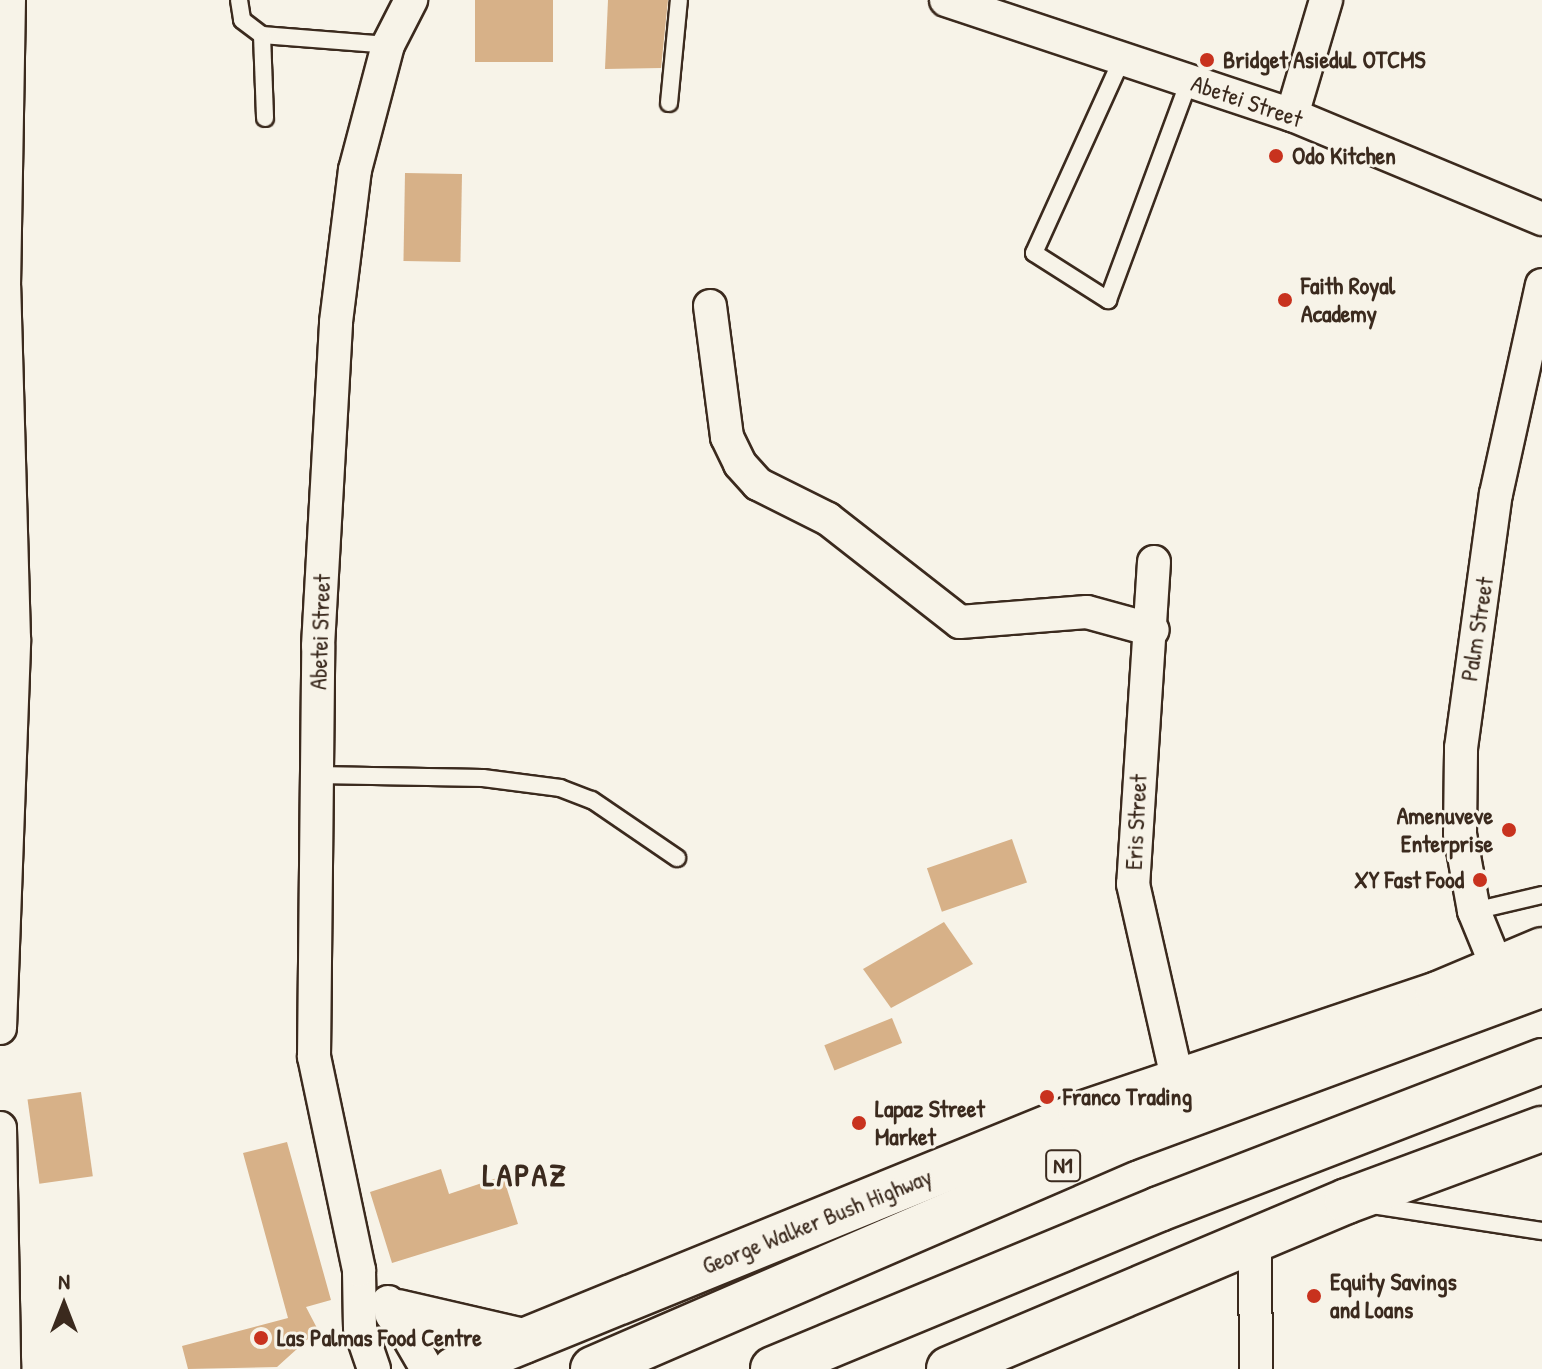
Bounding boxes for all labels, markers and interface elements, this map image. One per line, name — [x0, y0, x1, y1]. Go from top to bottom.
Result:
place label: Bridget AsieduL OTCMS — [1223, 46, 1425, 74]
marker: Bridget AsieduL OTCMS — [1198, 51, 1216, 69]
street label: Abetei Street — [1188, 69, 1306, 133]
place label: Odo Kitchen — [1292, 142, 1396, 170]
marker: Odo Kitchen — [1267, 147, 1285, 165]
place label: Faith Royal Academy — [1301, 272, 1395, 328]
marker: Faith Royal Academy — [1276, 291, 1294, 309]
street label: Abetei Street — [304, 574, 336, 690]
street label: Palm Street — [1455, 575, 1499, 683]
street label: Eris Street — [1119, 773, 1153, 871]
place label: Amenuveve Enterprise — [1397, 802, 1493, 858]
marker: Amenuveve Enterprise — [1500, 821, 1518, 839]
place label: XY Fast Food — [1354, 866, 1464, 894]
marker: XY Fast Food — [1471, 871, 1489, 889]
place label: Franco Trading — [1063, 1083, 1192, 1111]
marker: Franco Trading — [1038, 1088, 1056, 1106]
place label: Lapaz Street Market — [875, 1095, 985, 1151]
marker: Lapaz Street Market — [850, 1114, 868, 1132]
road number: N1 — [1045, 1148, 1081, 1184]
district label: LAPAZ — [483, 1156, 567, 1194]
street label: George Walker Bush Highway — [698, 1162, 936, 1280]
north arrow — [24, 1265, 104, 1345]
text: N — [58, 1266, 70, 1296]
place label: Equity Savings and Loans — [1330, 1268, 1457, 1324]
marker: Equity Savings and Loans — [1305, 1287, 1323, 1305]
place label: Las Palmas Food Centre — [277, 1324, 482, 1352]
marker: Las Palmas Food Centre — [252, 1329, 270, 1347]

